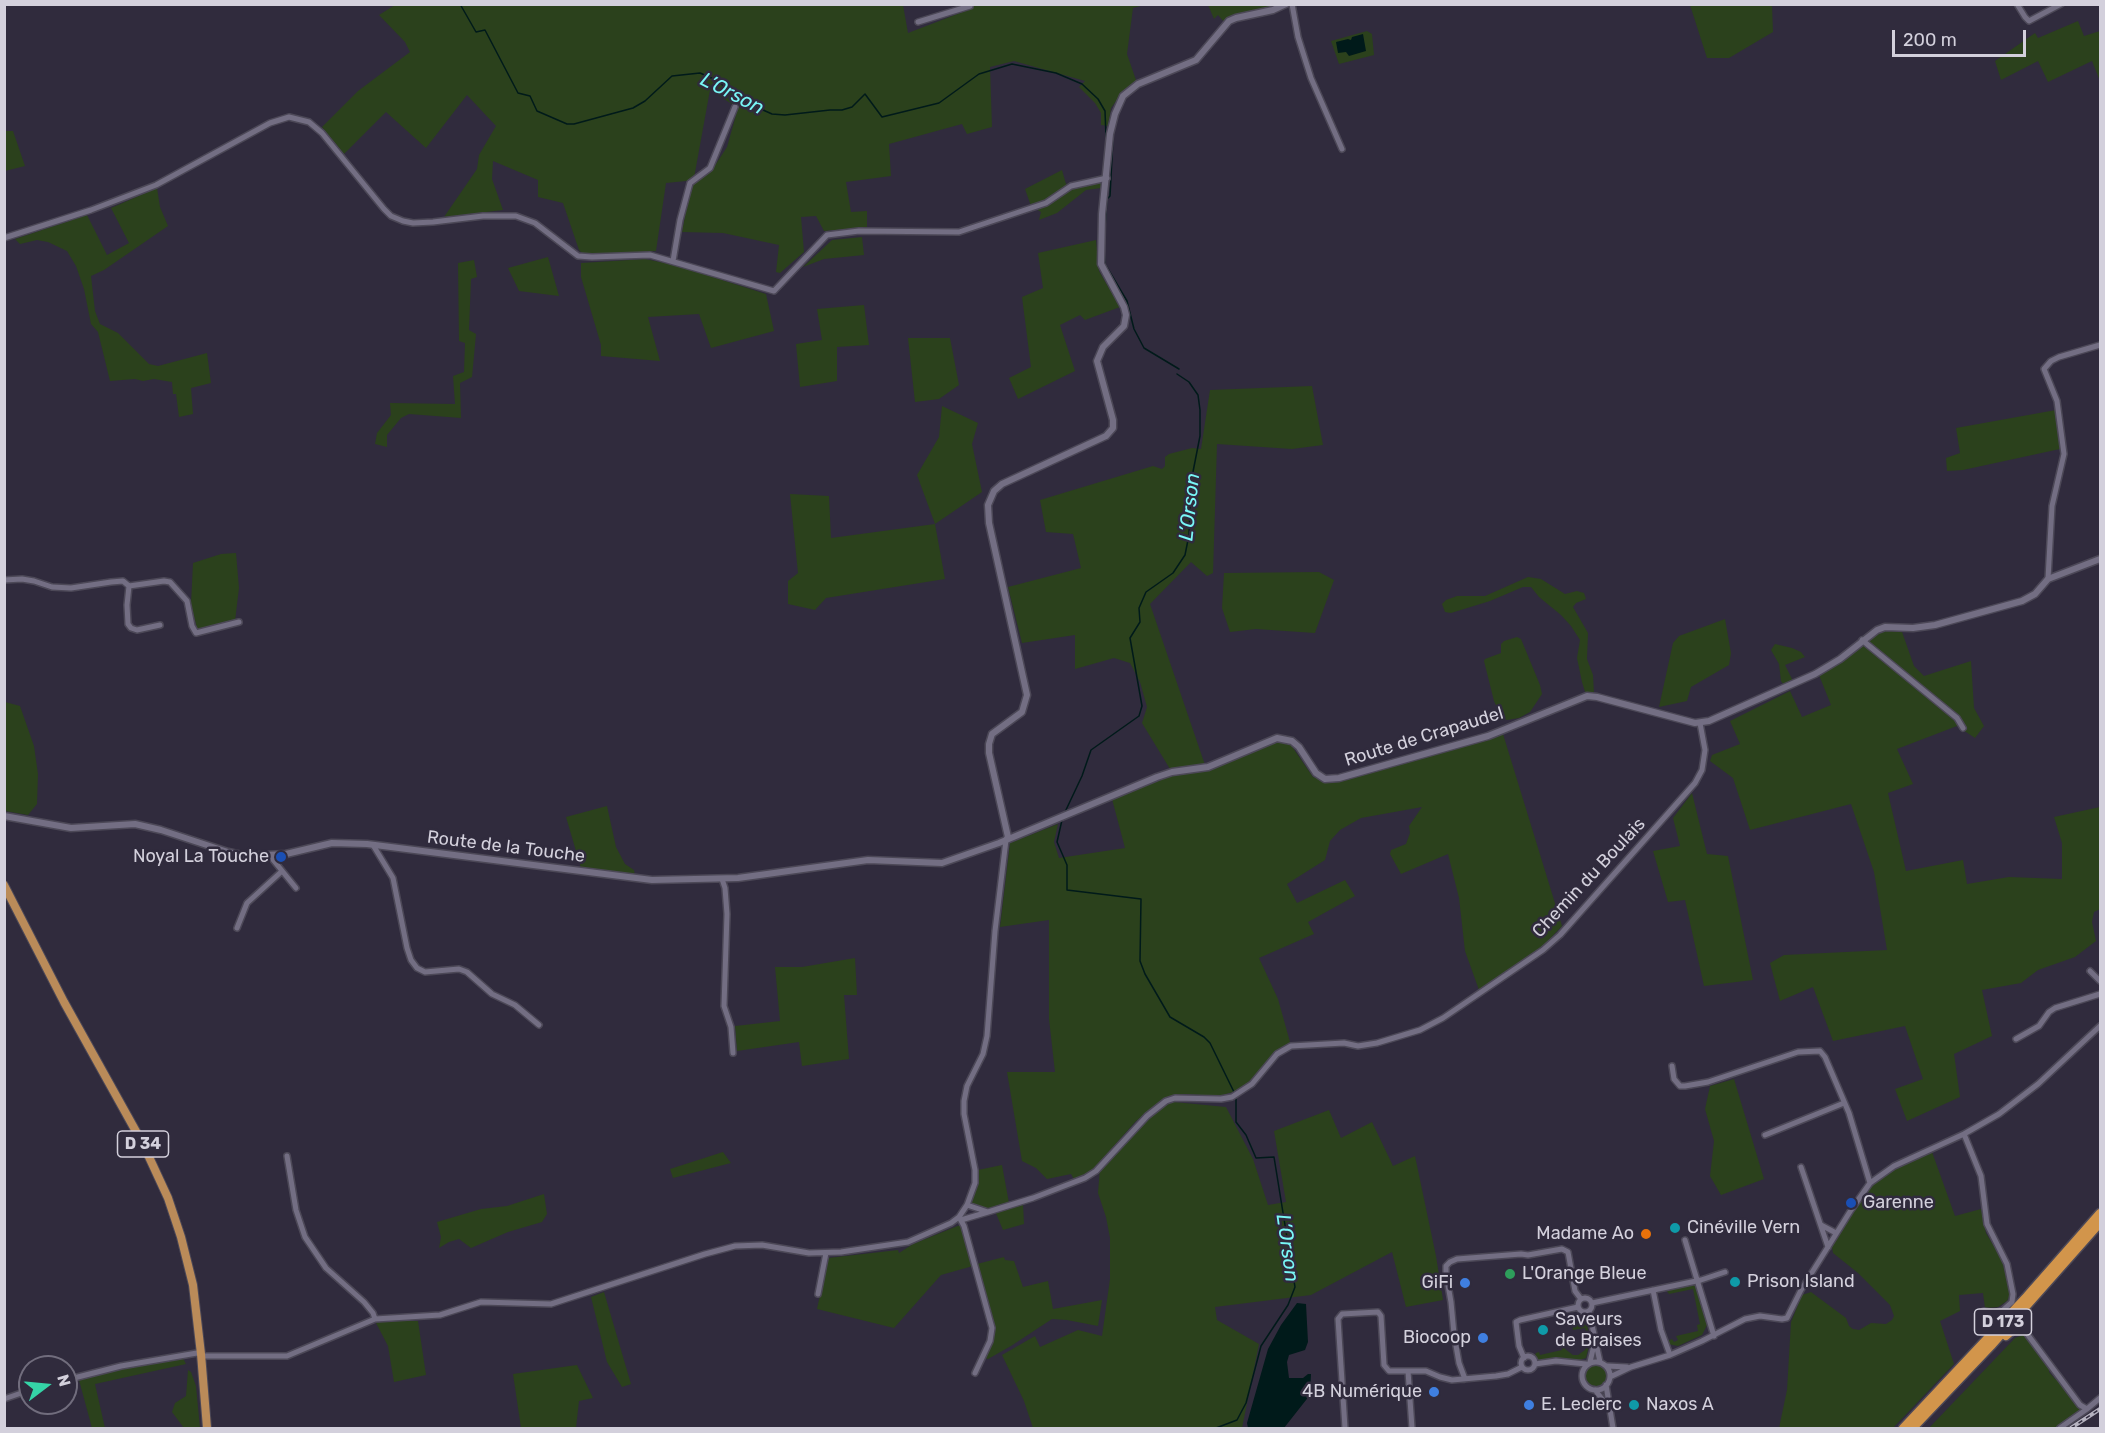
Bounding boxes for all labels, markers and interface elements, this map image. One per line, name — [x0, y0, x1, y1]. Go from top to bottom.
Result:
scale bar — [1895, 18, 2028, 56]
text: 200 m — [1903, 29, 1957, 51]
water label: L’Orson — [696, 68, 768, 120]
water label: L’Orson — [1174, 472, 1206, 542]
street label: Route de Crapaudel — [1342, 703, 1506, 771]
street label: Chemin du Boulais — [1528, 814, 1650, 942]
street label: Route de la Touche — [426, 827, 586, 867]
place label: Noyal La Touche — [133, 846, 269, 868]
marker: Noyal La Touche — [274, 850, 288, 864]
road number: D 34 — [118, 1131, 168, 1157]
place label: Garenne — [1863, 1192, 1934, 1214]
marker: Garenne — [1844, 1196, 1858, 1210]
water label: L’Orson — [1270, 1212, 1304, 1284]
place label: Cinéville Vern — [1687, 1217, 1800, 1239]
marker: Cinéville Vern — [1668, 1221, 1682, 1235]
place label: Madame Ao — [1536, 1223, 1634, 1245]
marker: Madame Ao — [1639, 1227, 1653, 1241]
place label: L'Orange Bleue — [1522, 1263, 1647, 1285]
marker: L'Orange Bleue — [1503, 1267, 1517, 1281]
place label: Prison Island — [1747, 1271, 1855, 1293]
place label: GiFi — [1422, 1272, 1453, 1294]
marker: Prison Island — [1728, 1275, 1742, 1289]
marker: GiFi — [1458, 1276, 1472, 1290]
place label: Saveurs de Braises — [1555, 1309, 1642, 1352]
road number: D 173 — [1974, 1309, 2032, 1335]
marker: Saveurs de Braises — [1536, 1323, 1550, 1337]
place label: Biocoop — [1403, 1327, 1471, 1349]
marker: Biocoop — [1476, 1331, 1490, 1345]
north arrow — [18, 1355, 78, 1415]
text: N — [53, 1372, 75, 1389]
place label: 4B Numérique — [1302, 1381, 1422, 1403]
marker: 4B Numérique — [1427, 1385, 1441, 1399]
place label: E. Leclerc — [1541, 1394, 1622, 1416]
place label: Naxos A — [1646, 1394, 1714, 1416]
marker: E. Leclerc — [1522, 1398, 1536, 1412]
marker: Naxos A — [1627, 1398, 1641, 1412]

